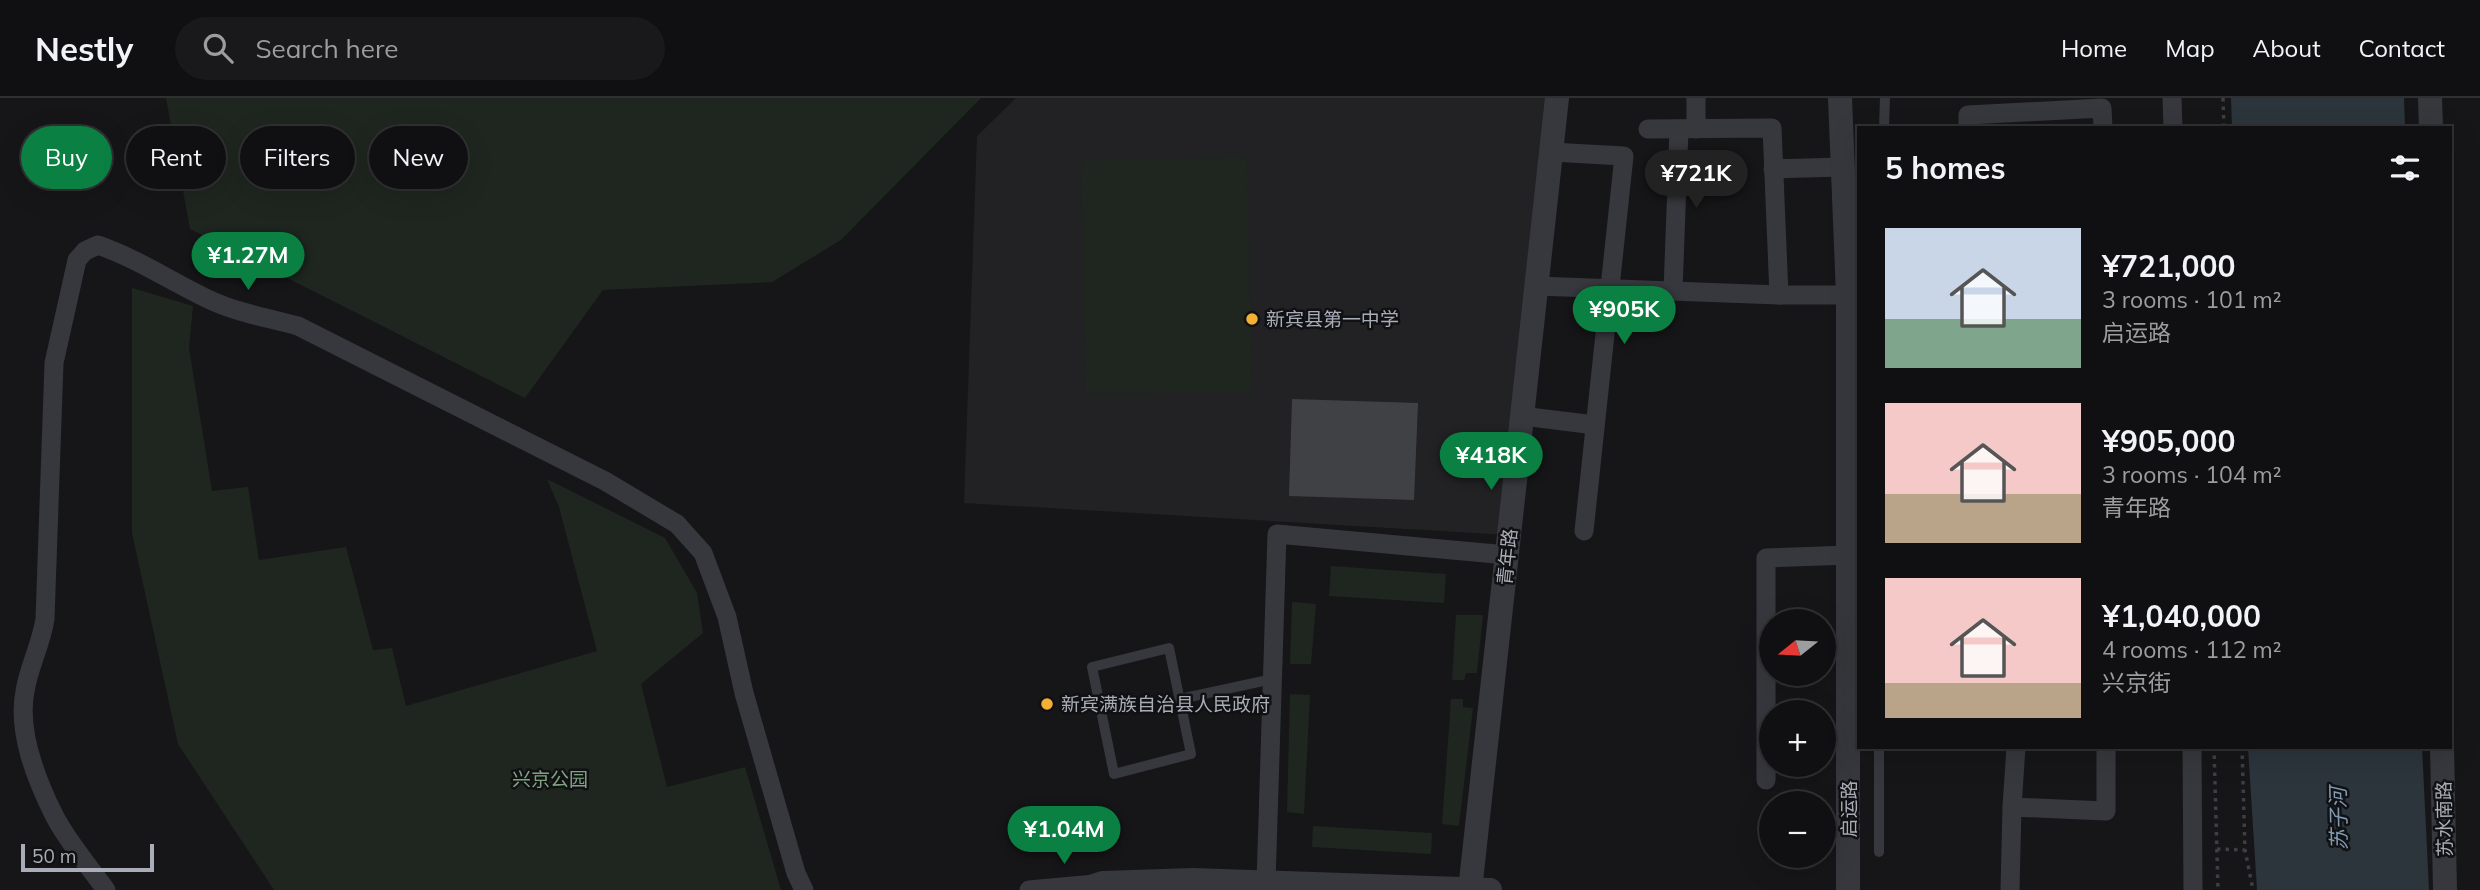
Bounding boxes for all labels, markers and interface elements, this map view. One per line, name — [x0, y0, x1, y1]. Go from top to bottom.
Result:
search box — [175, 17, 665, 80]
text: Nestly — [35, 28, 133, 69]
icon: search — [199, 29, 237, 67]
text: Search here — [255, 32, 398, 65]
text: Home — [2061, 33, 2127, 63]
text: Map — [2165, 33, 2215, 63]
text: About — [2253, 33, 2321, 63]
text: Contact — [2359, 33, 2445, 63]
chip: Buy — [21, 126, 112, 189]
chip: Rent — [126, 126, 226, 189]
chip: Filters — [240, 126, 355, 189]
chip: New — [369, 126, 468, 189]
text: 5 homes — [1885, 149, 2006, 187]
icon: filters — [2386, 149, 2424, 187]
pin: ¥721K — [1647, 150, 1745, 210]
text: ¥721K — [1661, 158, 1731, 187]
pin: ¥1.27M — [191, 232, 305, 292]
text: ¥1.27M — [208, 240, 288, 269]
text: ¥721,000 — [2102, 247, 2235, 285]
icon: home — [1941, 256, 2025, 340]
text: 3 rooms · 101 m² — [2102, 285, 2282, 314]
pin: ¥905K — [1575, 286, 1673, 346]
text: ¥905K — [1589, 294, 1659, 323]
place label: 新宾县第一中学 — [1266, 307, 1399, 331]
marker: 新宾县第一中学 — [1244, 311, 1260, 327]
text: 启运路 — [2102, 318, 2171, 347]
text: ¥905,000 — [2102, 422, 2235, 460]
icon: home — [1941, 431, 2025, 515]
pin: ¥418K — [1442, 432, 1540, 492]
text: ¥418K — [1456, 440, 1526, 469]
text: 3 rooms · 104 m² — [2102, 460, 2282, 489]
text: 青年路 — [2102, 493, 2171, 522]
street label: 青年路 — [1492, 527, 1522, 587]
text: ¥1,040,000 — [2102, 597, 2261, 635]
icon: home — [1941, 606, 2025, 690]
north arrow — [1759, 609, 1836, 686]
map controls — [1759, 609, 1836, 868]
text: 4 rooms · 112 m² — [2102, 635, 2282, 664]
text: 兴京街 — [2102, 668, 2171, 697]
place label: 新宾满族自治县人民政府 — [1061, 692, 1270, 716]
marker: 新宾满族自治县人民政府 — [1039, 696, 1055, 712]
button: + — [1759, 700, 1836, 777]
park label: 兴京公园 — [512, 767, 588, 791]
street label: 启运路 — [1837, 780, 1861, 838]
street label: 苏水南路 — [2431, 781, 2457, 857]
water label: 苏子河 — [2324, 783, 2352, 851]
button: − — [1759, 791, 1836, 868]
pin: ¥1.04M — [1007, 806, 1121, 866]
text: ¥1.04M — [1024, 814, 1104, 843]
scale bar — [21, 841, 154, 873]
text: 50 m — [32, 844, 76, 868]

